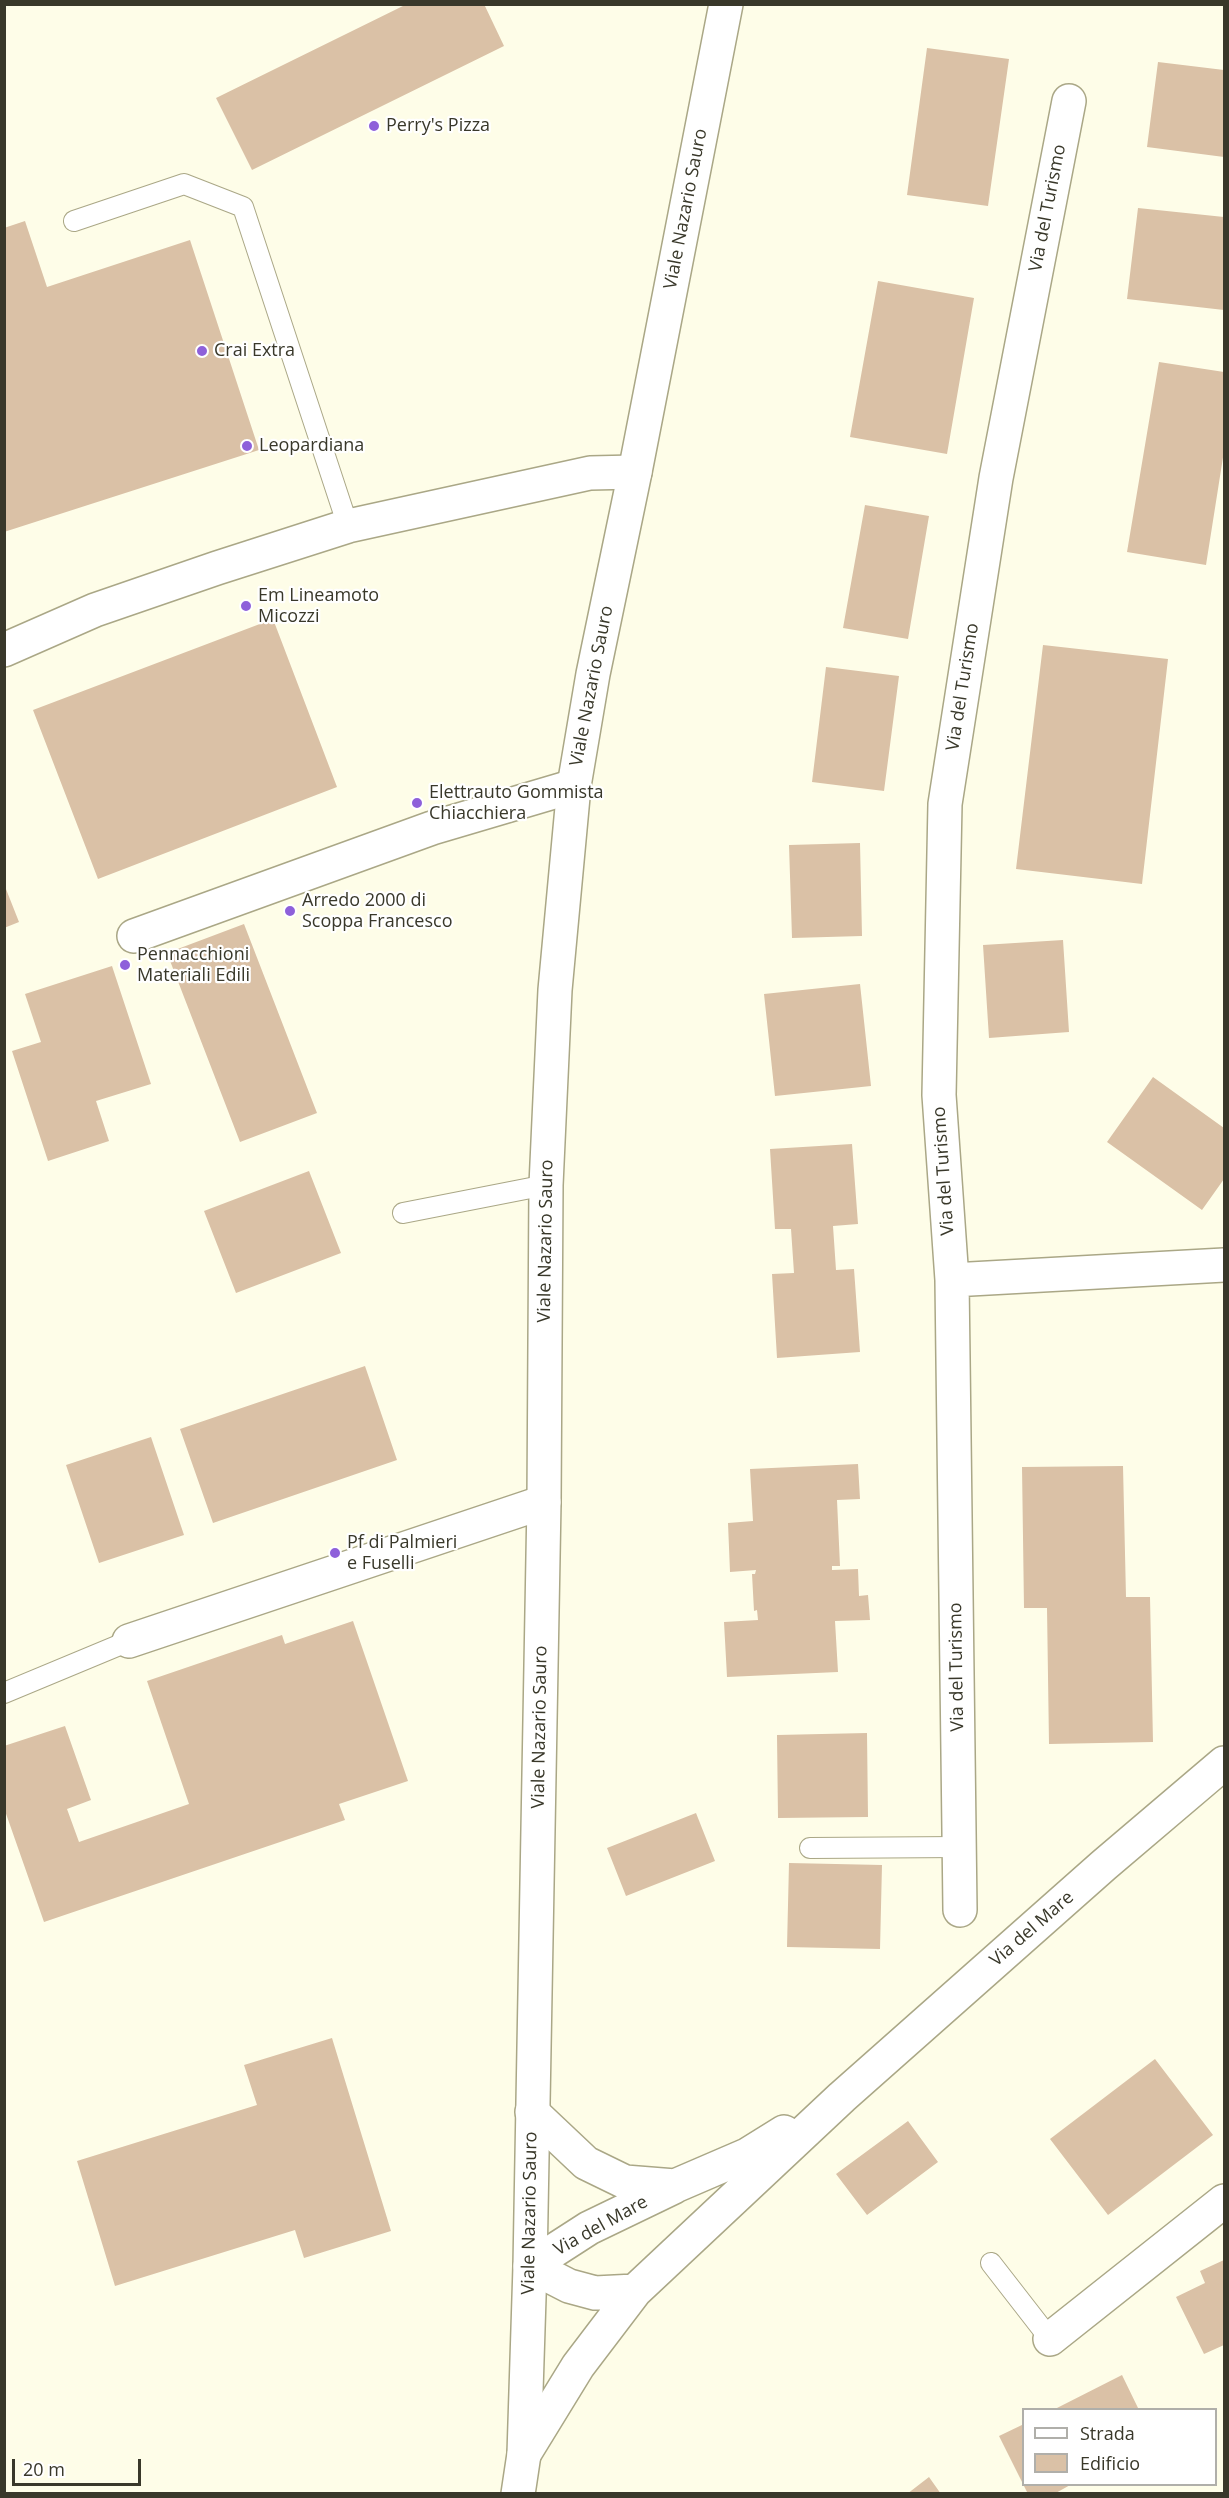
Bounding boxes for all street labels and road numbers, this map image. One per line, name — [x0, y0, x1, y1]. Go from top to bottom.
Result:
street label: Viale Nazario Sauro — [660, 127, 712, 291]
street label: Via del Turismo — [1025, 143, 1071, 273]
street label: Viale Nazario Sauro — [566, 604, 618, 768]
street label: Via del Turismo — [942, 621, 984, 753]
street label: Via del Turismo — [929, 1106, 959, 1236]
street label: Viale Nazario Sauro — [534, 1159, 558, 1323]
street label: Via del Turismo — [945, 1602, 969, 1732]
street label: Viale Nazario Sauro — [528, 1645, 552, 1809]
street label: Via del Mare — [986, 1887, 1078, 1971]
street label: Viale Nazario Sauro — [518, 2131, 542, 2295]
street label: Via del Mare — [550, 2191, 652, 2261]

